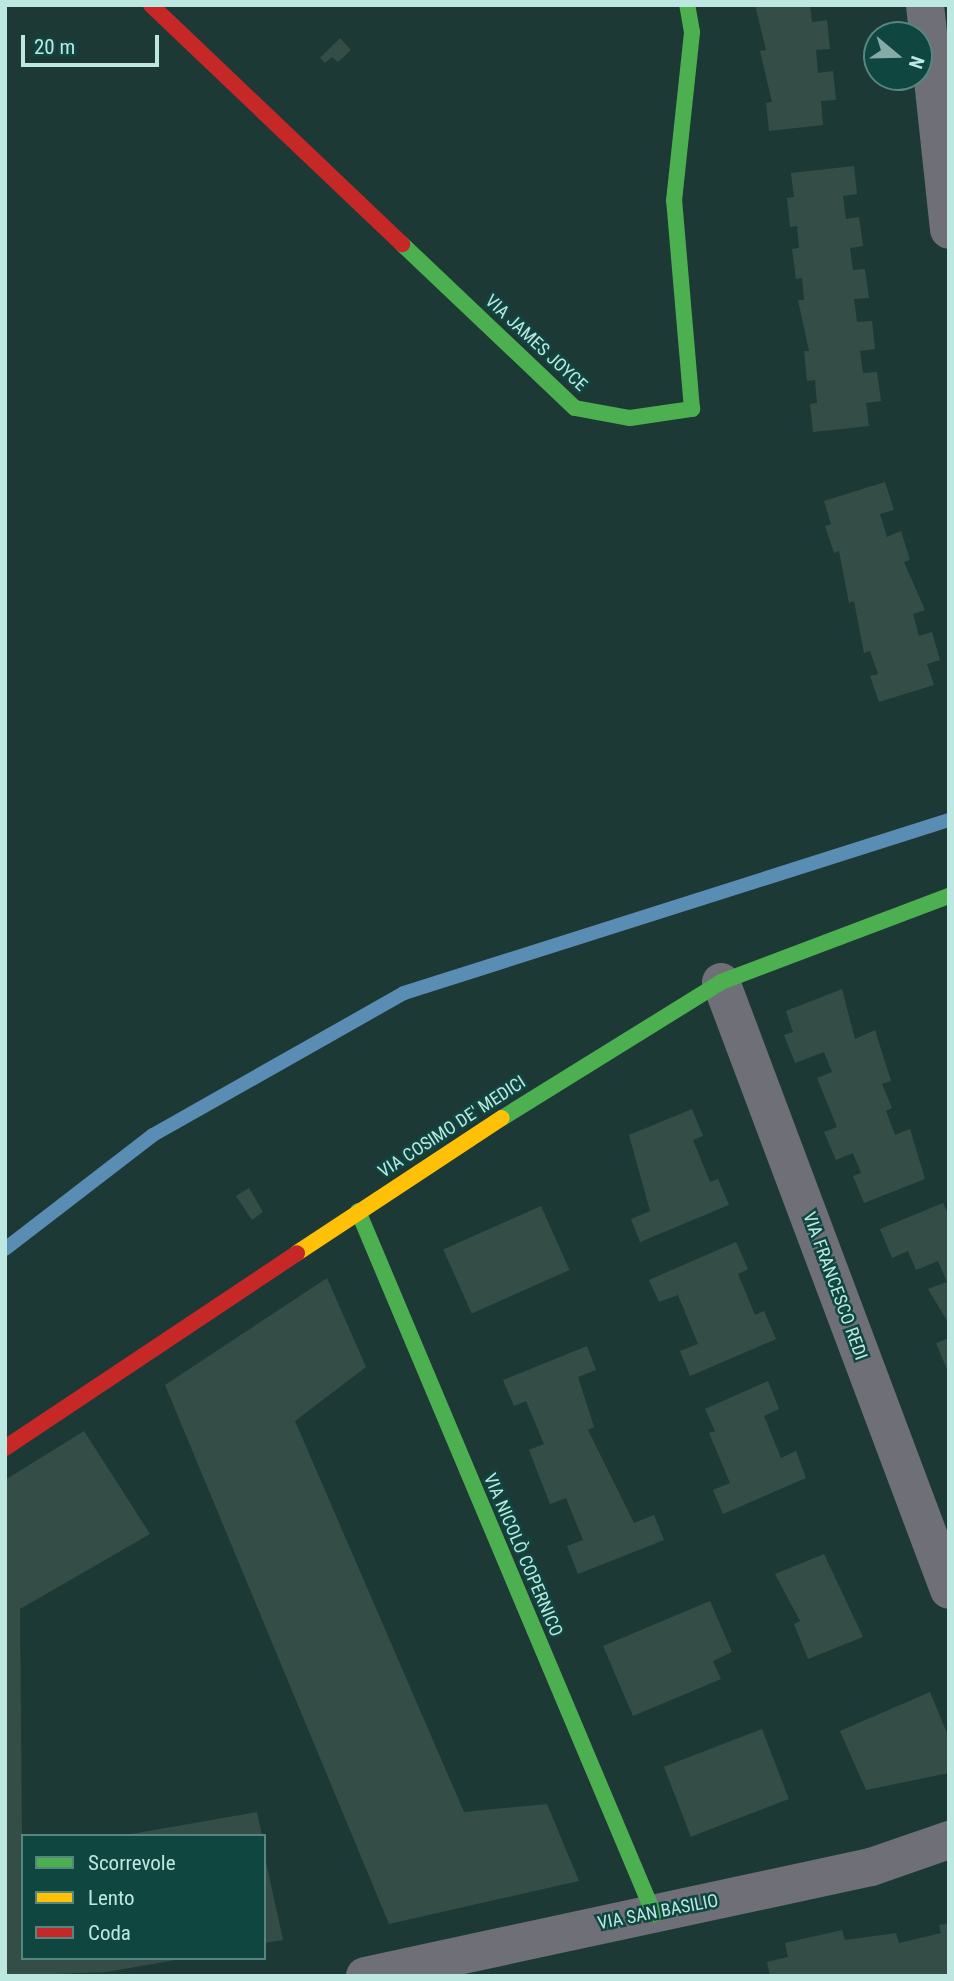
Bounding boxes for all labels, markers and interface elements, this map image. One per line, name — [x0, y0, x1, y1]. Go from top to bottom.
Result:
scale bar — [24, 21, 163, 65]
north arrow — [863, 21, 933, 91]
text: 20 m — [34, 35, 75, 59]
text: N — [904, 53, 929, 72]
street label: VIA JAMES JOYCE — [480, 290, 592, 396]
street label: VIA COSIMO DE' MEDICI — [374, 1071, 530, 1183]
street label: VIA FRANCESCO REDI — [798, 1209, 872, 1363]
street label: VIA NICOLÒ COPERNICO — [479, 1470, 567, 1640]
legend — [21, 1834, 266, 1960]
text: Scorrevole — [88, 1851, 175, 1875]
text: Lento — [88, 1886, 135, 1910]
street label: VIA SAN BASILIO — [596, 1890, 720, 1934]
text: Coda — [88, 1921, 131, 1945]

